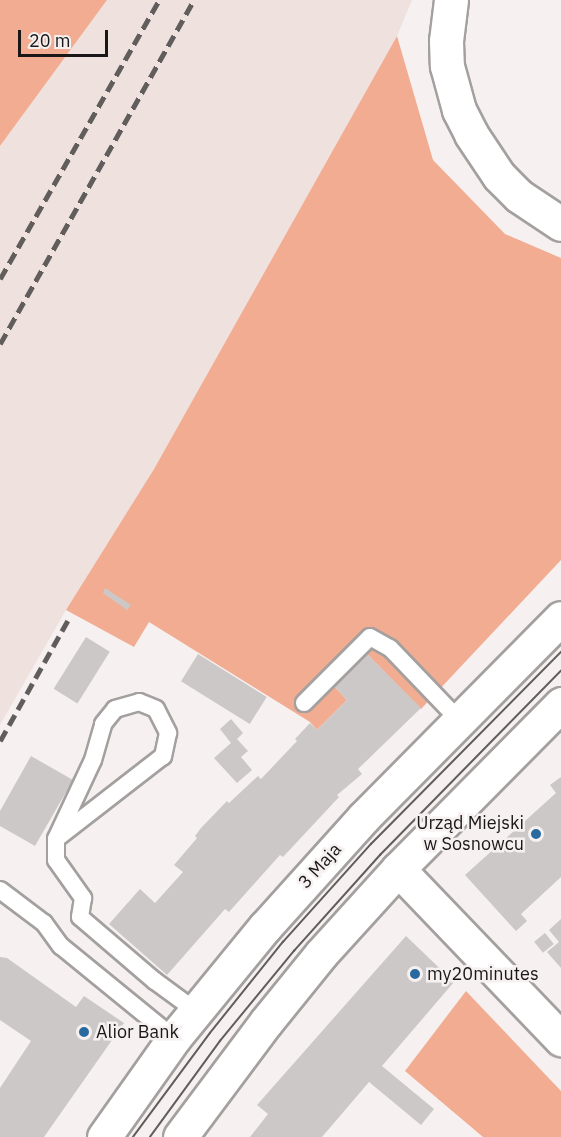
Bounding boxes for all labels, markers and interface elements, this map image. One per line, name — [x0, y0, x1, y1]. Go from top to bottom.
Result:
scale bar — [21, 18, 111, 56]
text: 20 m — [29, 29, 71, 52]
place label: Urząd Miejski w Sosnowcu — [416, 813, 524, 856]
marker: Urząd Miejski w Sosnowcu — [529, 827, 543, 841]
street label: 3 Maja — [294, 839, 346, 893]
place label: my20minutes — [427, 963, 539, 985]
marker: my20minutes — [408, 967, 422, 981]
place label: Alior Bank — [96, 1021, 179, 1043]
marker: Alior Bank — [77, 1025, 91, 1039]

